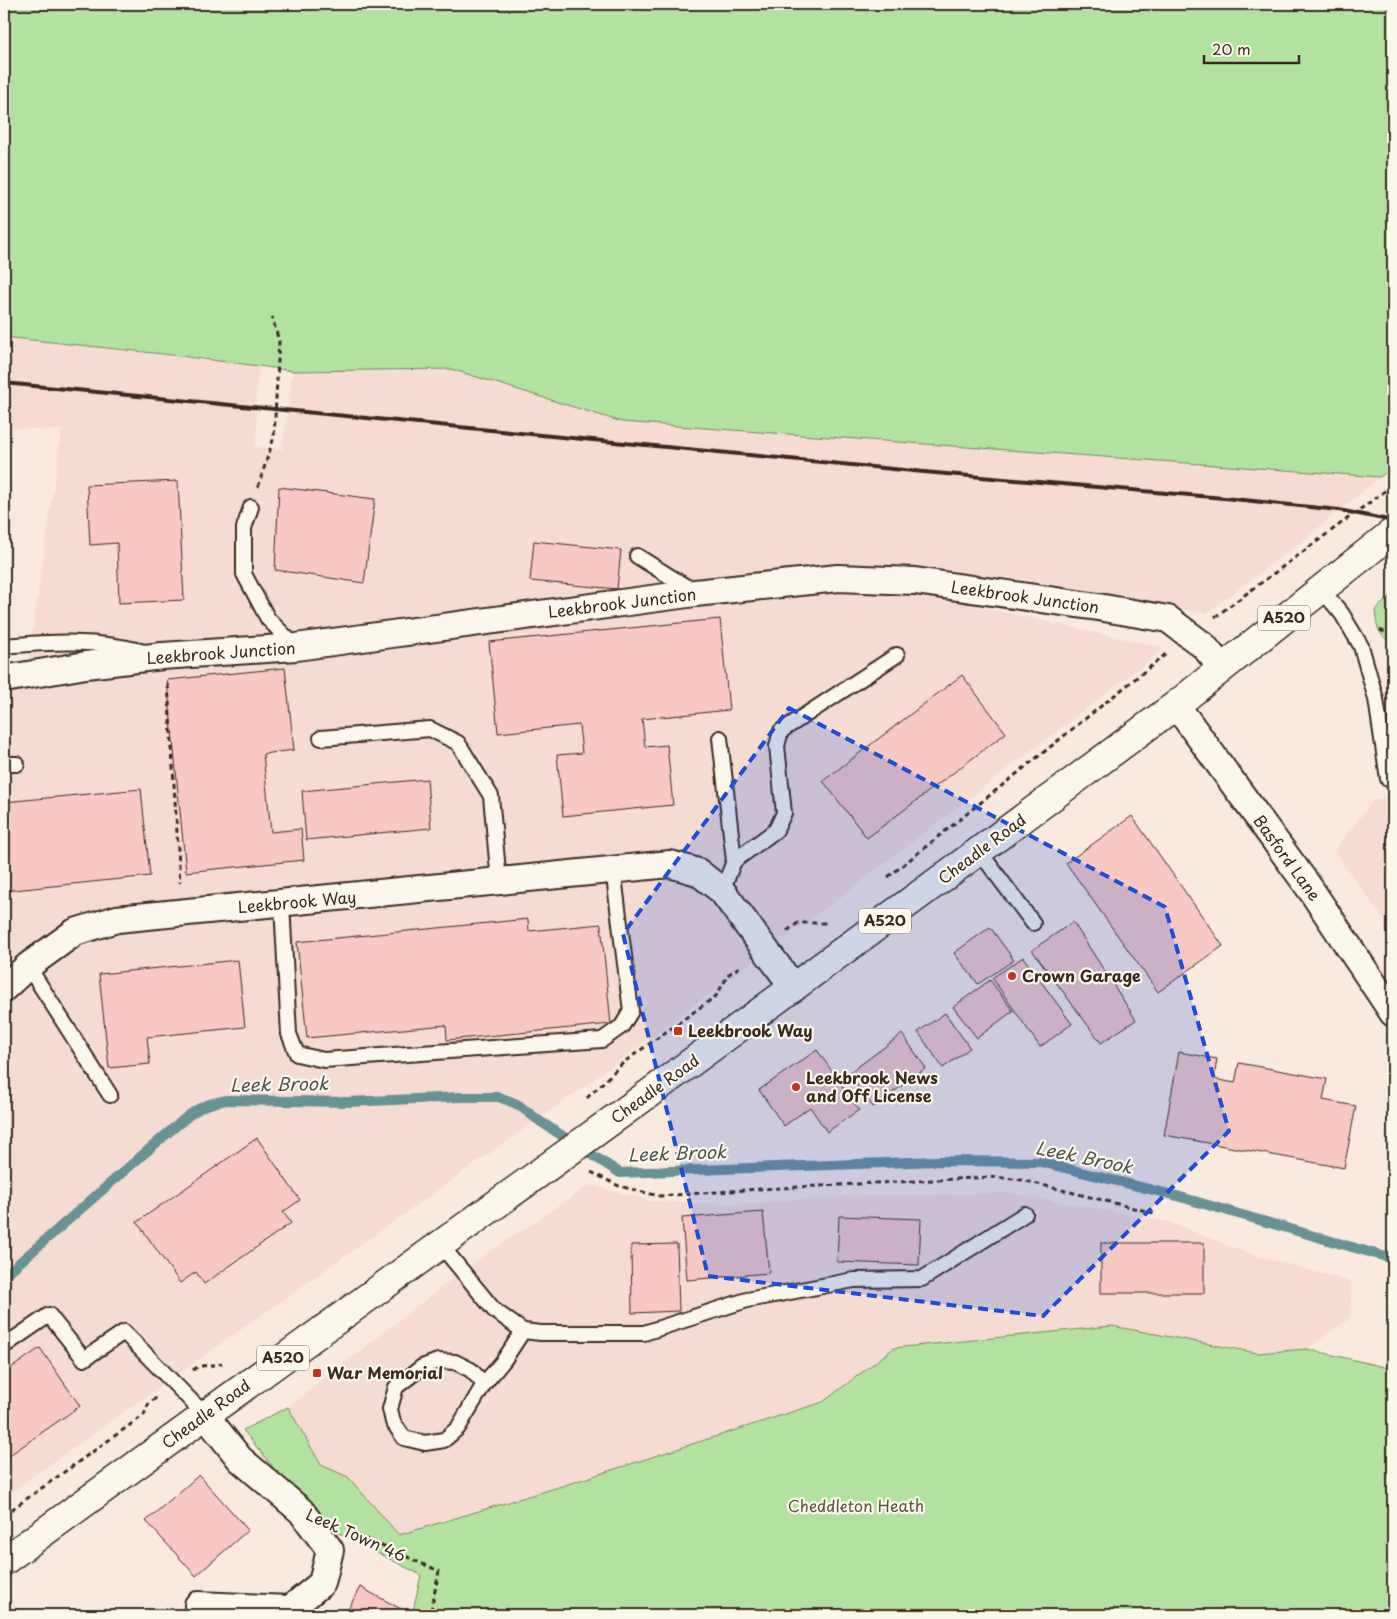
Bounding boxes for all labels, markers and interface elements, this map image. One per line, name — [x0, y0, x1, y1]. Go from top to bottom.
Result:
scale bar — [1204, 32, 1300, 64]
text: 20 m — [1212, 37, 1251, 60]
street label: Leekbrook Junction — [950, 574, 1101, 618]
street label: Leekbrook Junction — [546, 581, 697, 623]
road number: A520 — [1258, 606, 1310, 630]
street label: Leekbrook Junction — [146, 635, 296, 669]
street label: Cheadle Road — [932, 807, 1030, 889]
street label: Basford Lane — [1248, 809, 1327, 905]
street label: Leekbrook Way — [237, 884, 357, 918]
road number: A520 — [859, 908, 911, 934]
place label: Crown Garage — [1022, 963, 1141, 987]
marker: Crown Garage — [1006, 970, 1018, 982]
place label: Leekbrook Way — [688, 1018, 812, 1042]
marker: Leekbrook Way — [672, 1025, 684, 1037]
street label: Cheadle Road — [605, 1048, 704, 1129]
place label: Leekbrook News and Off License — [806, 1065, 938, 1107]
water label: Leek Brook — [230, 1069, 329, 1098]
marker: Leekbrook News and Off License — [790, 1081, 802, 1093]
water label: Leek Brook — [1033, 1133, 1136, 1180]
water label: Leek Brook — [627, 1137, 727, 1168]
road number: A520 — [257, 1346, 309, 1370]
place label: War Memorial — [327, 1360, 443, 1384]
marker: War Memorial — [311, 1367, 323, 1379]
street label: Cheadle Road — [156, 1373, 255, 1454]
park label: Cheddleton Heath — [788, 1493, 924, 1517]
street label: Leek Town 46 — [303, 1501, 410, 1567]

